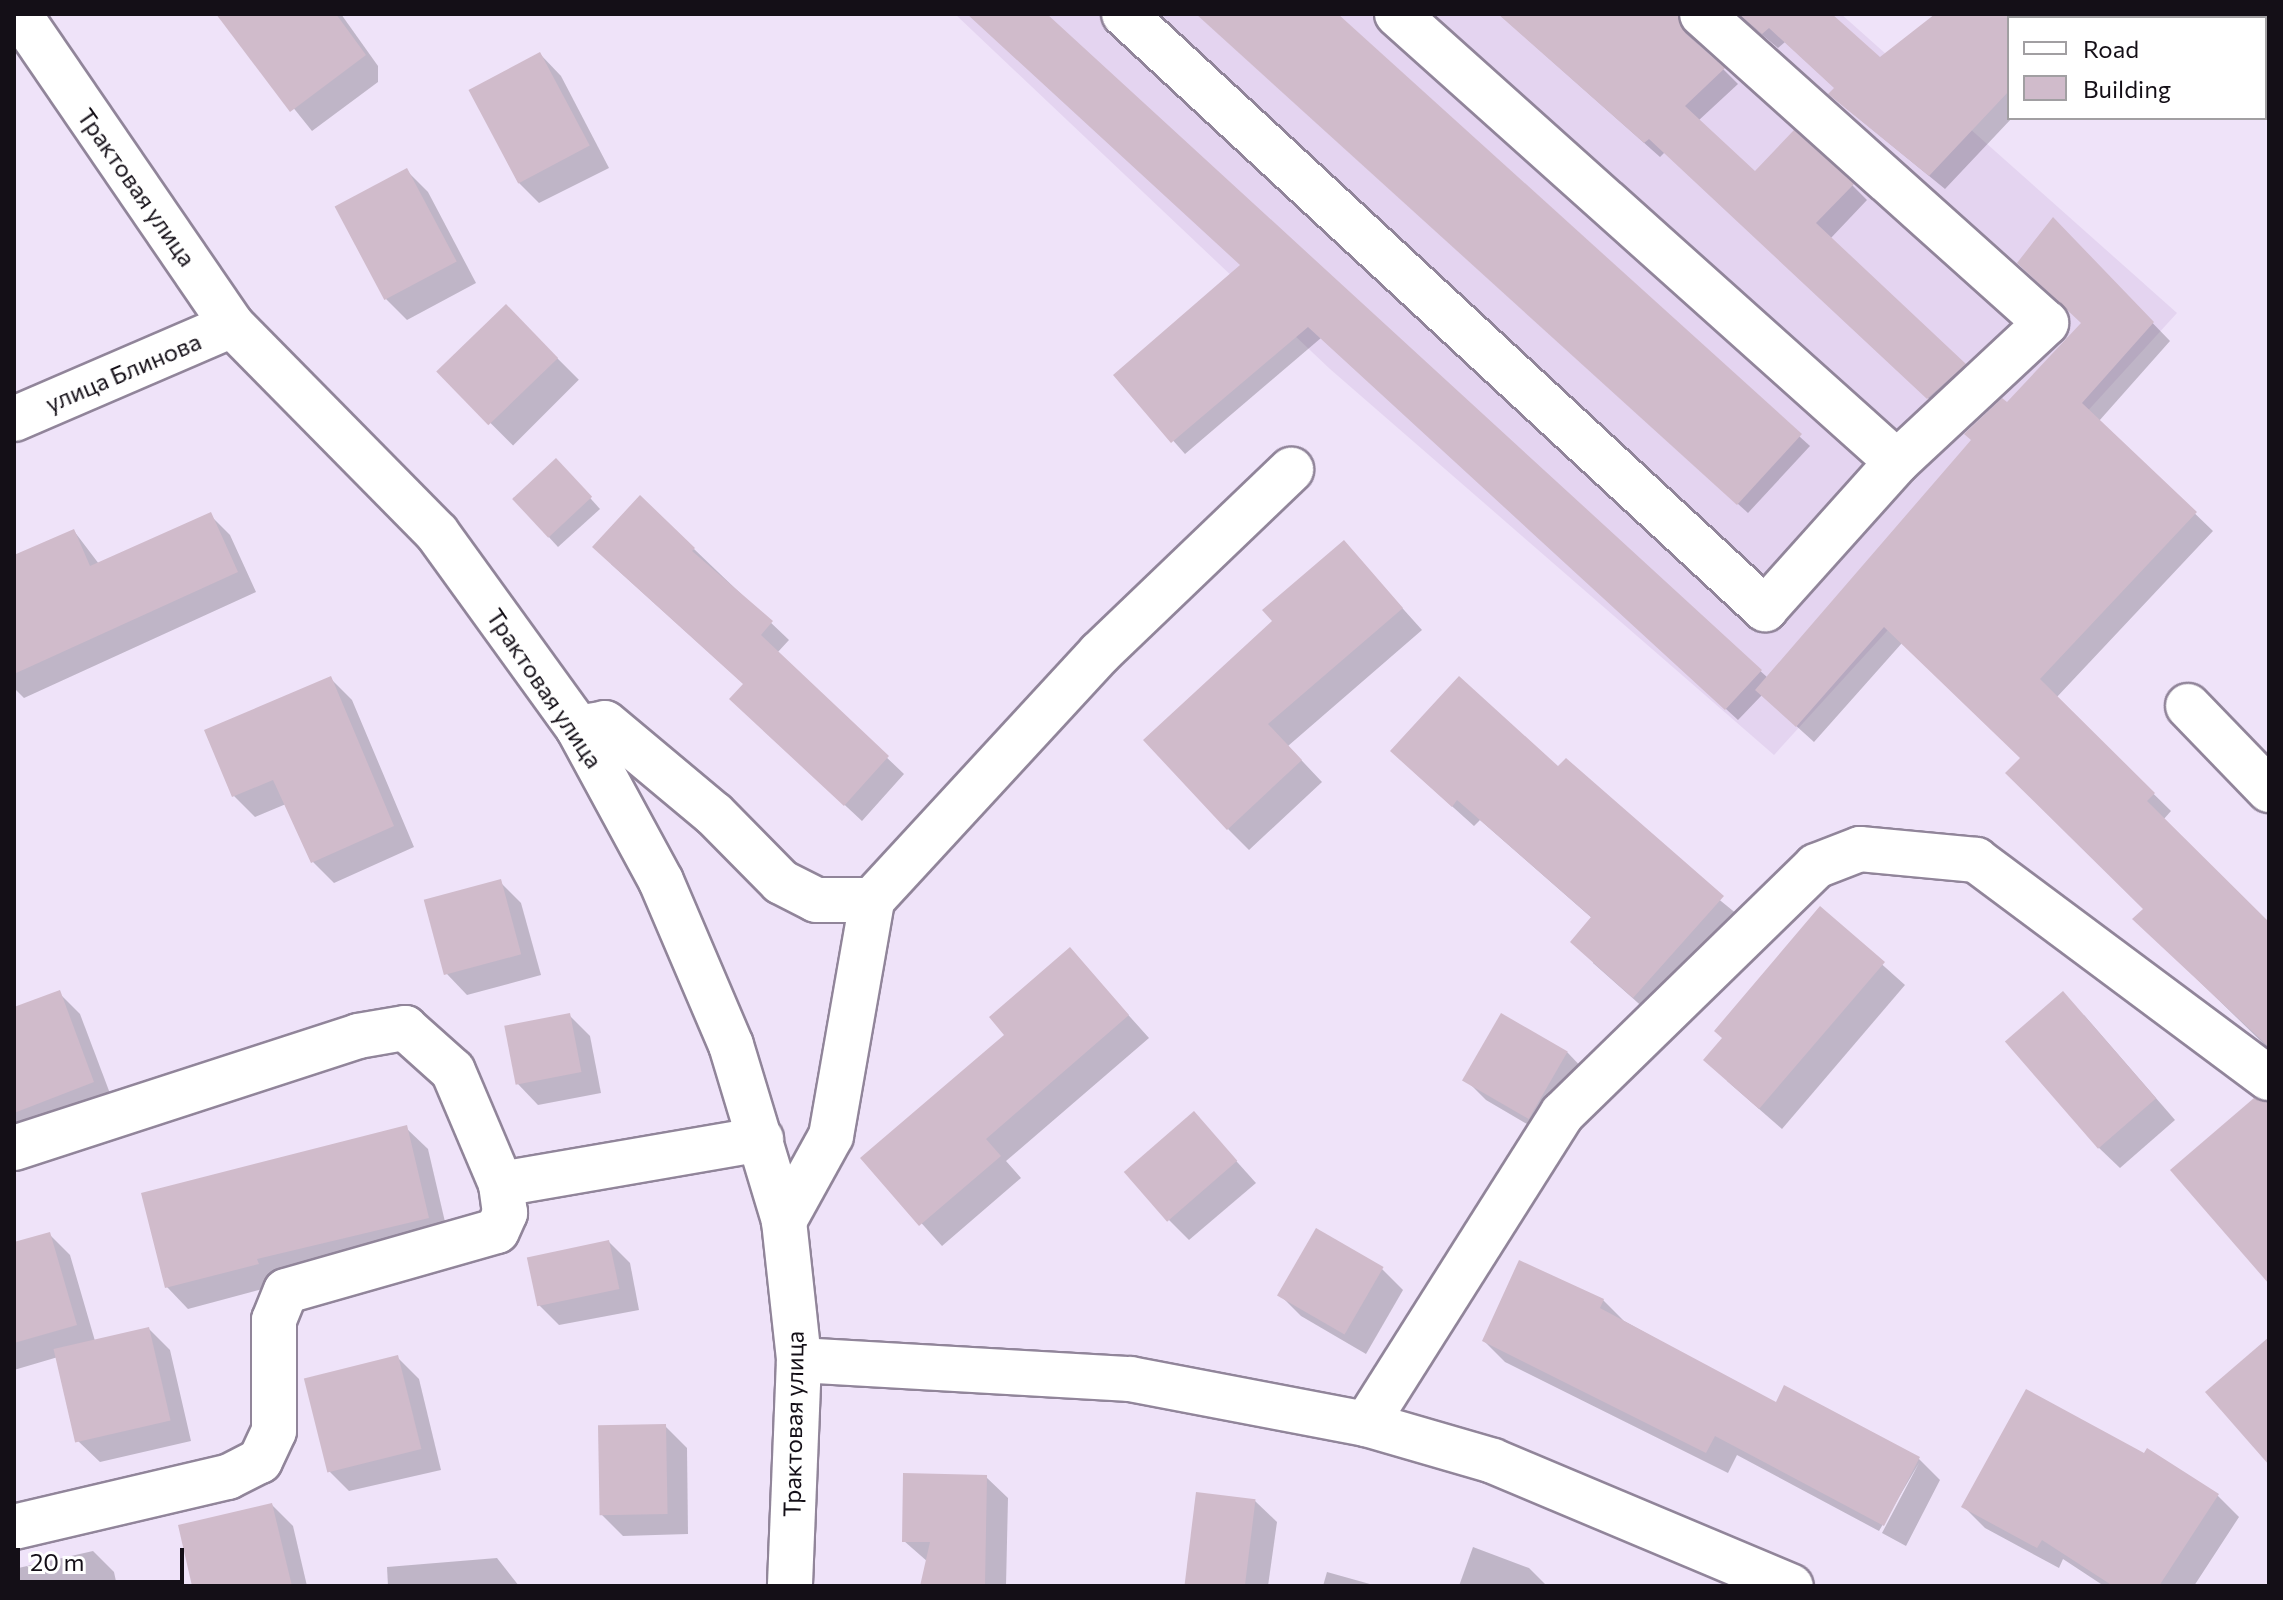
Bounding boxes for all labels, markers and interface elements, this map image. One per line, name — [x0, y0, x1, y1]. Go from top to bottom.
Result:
legend — [2007, 16, 2267, 120]
text: Road — [2083, 34, 2139, 63]
text: Building — [2083, 74, 2171, 103]
street label: Трактовая улица — [72, 102, 202, 272]
street label: улица Блинова — [41, 326, 205, 418]
street label: Трактовая улица — [481, 603, 609, 773]
street label: Трактовая улица — [777, 1331, 809, 1517]
scale bar — [20, 1532, 188, 1582]
text: 20 m — [30, 1547, 84, 1576]

